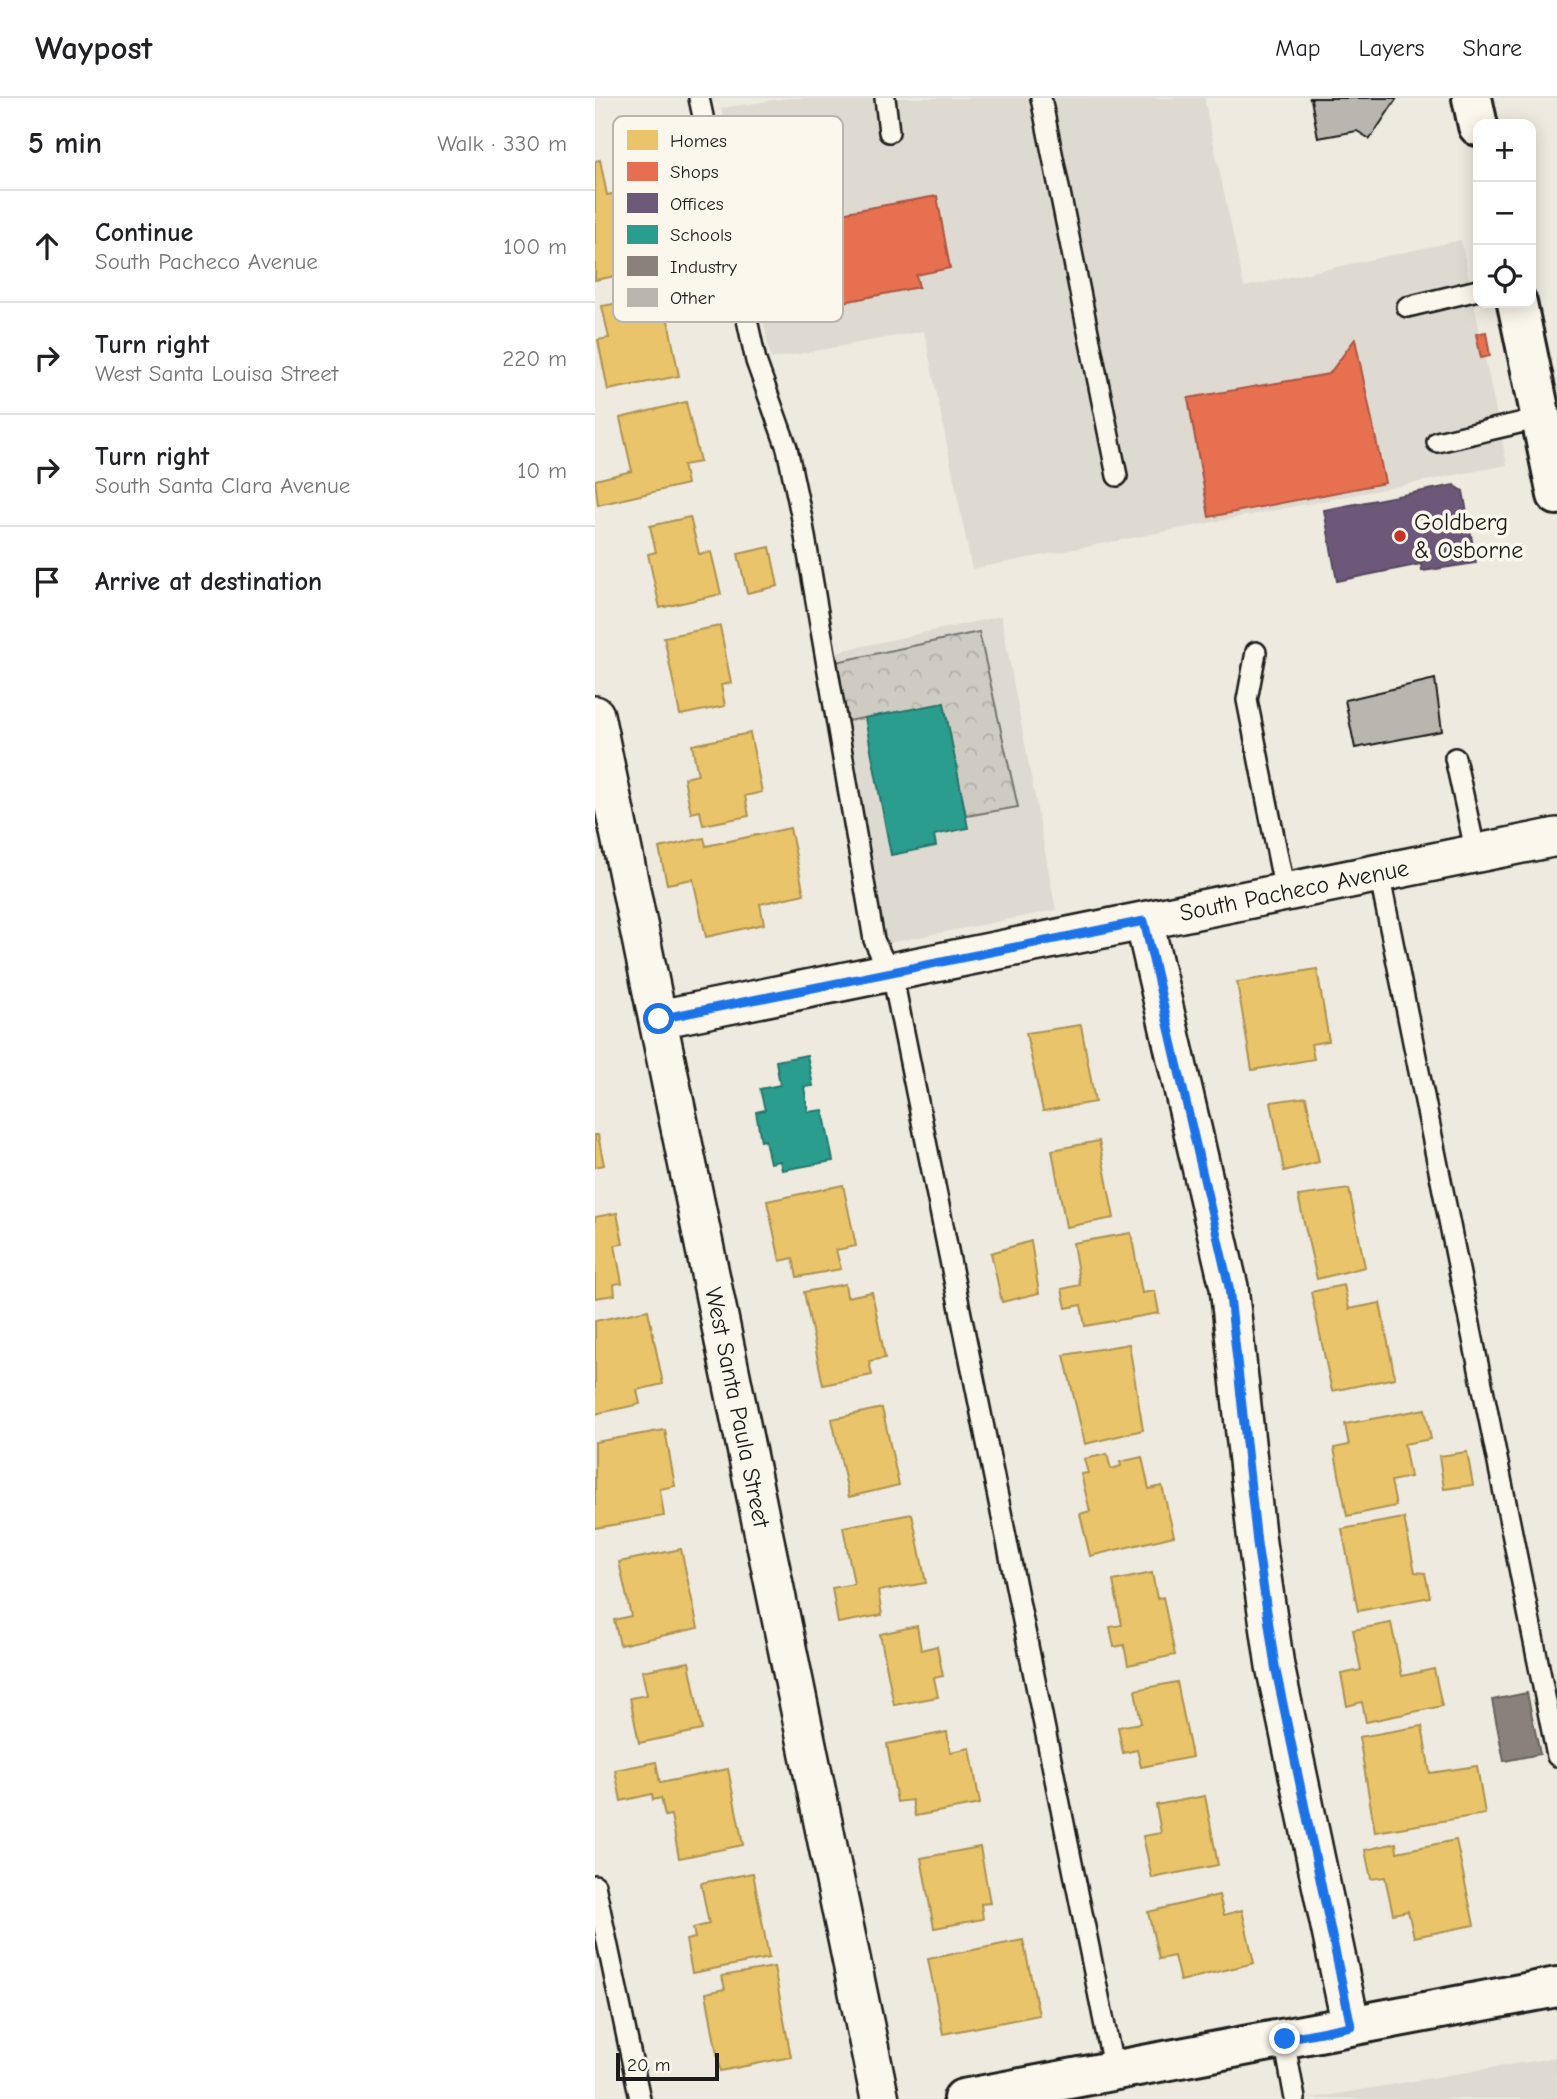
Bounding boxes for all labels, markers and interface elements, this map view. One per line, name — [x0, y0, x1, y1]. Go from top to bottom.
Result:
text: Waypost — [35, 29, 152, 67]
text: Map — [1275, 34, 1321, 62]
text: Layers — [1359, 34, 1424, 62]
text: Share — [1462, 34, 1522, 62]
legend — [613, 116, 843, 322]
map controls — [1473, 119, 1536, 308]
button: + — [1473, 119, 1536, 182]
text: 5 min — [28, 126, 102, 161]
text: Walk · 330 m — [437, 130, 567, 157]
text: Homes — [670, 130, 727, 152]
text: Shops — [670, 161, 719, 183]
button: − — [1473, 182, 1536, 245]
text: Offices — [670, 193, 724, 215]
text: Continue — [95, 218, 193, 248]
text: Schools — [670, 224, 732, 246]
icon: ahead — [28, 227, 66, 265]
text: 100 m — [503, 233, 567, 260]
button: locate — [1473, 245, 1536, 308]
text: South Pacheco Avenue — [95, 248, 318, 275]
text: Industry — [670, 256, 738, 278]
text: Other — [670, 287, 715, 309]
text: Turn right — [95, 330, 209, 360]
icon: right — [28, 339, 66, 377]
text: 220 m — [502, 345, 567, 372]
text: West Santa Louisa Street — [95, 360, 338, 387]
text: Turn right — [95, 442, 209, 472]
icon: right — [28, 451, 66, 489]
text: 10 m — [517, 457, 567, 484]
text: South Santa Clara Avenue — [95, 472, 350, 499]
place label: Goldberg & Osborne — [1414, 508, 1523, 564]
marker: Goldberg & Osborne — [1392, 528, 1408, 544]
icon: arrive — [28, 563, 66, 601]
text: Arrive at destination — [95, 567, 322, 597]
street label: South Pacheco Avenue — [1177, 853, 1411, 927]
route start — [643, 1003, 674, 1034]
street label: West Santa Paula Street — [699, 1285, 776, 1531]
route end — [1269, 2023, 1300, 2054]
scale bar — [616, 2050, 719, 2082]
text: 20 m — [627, 2054, 671, 2076]

